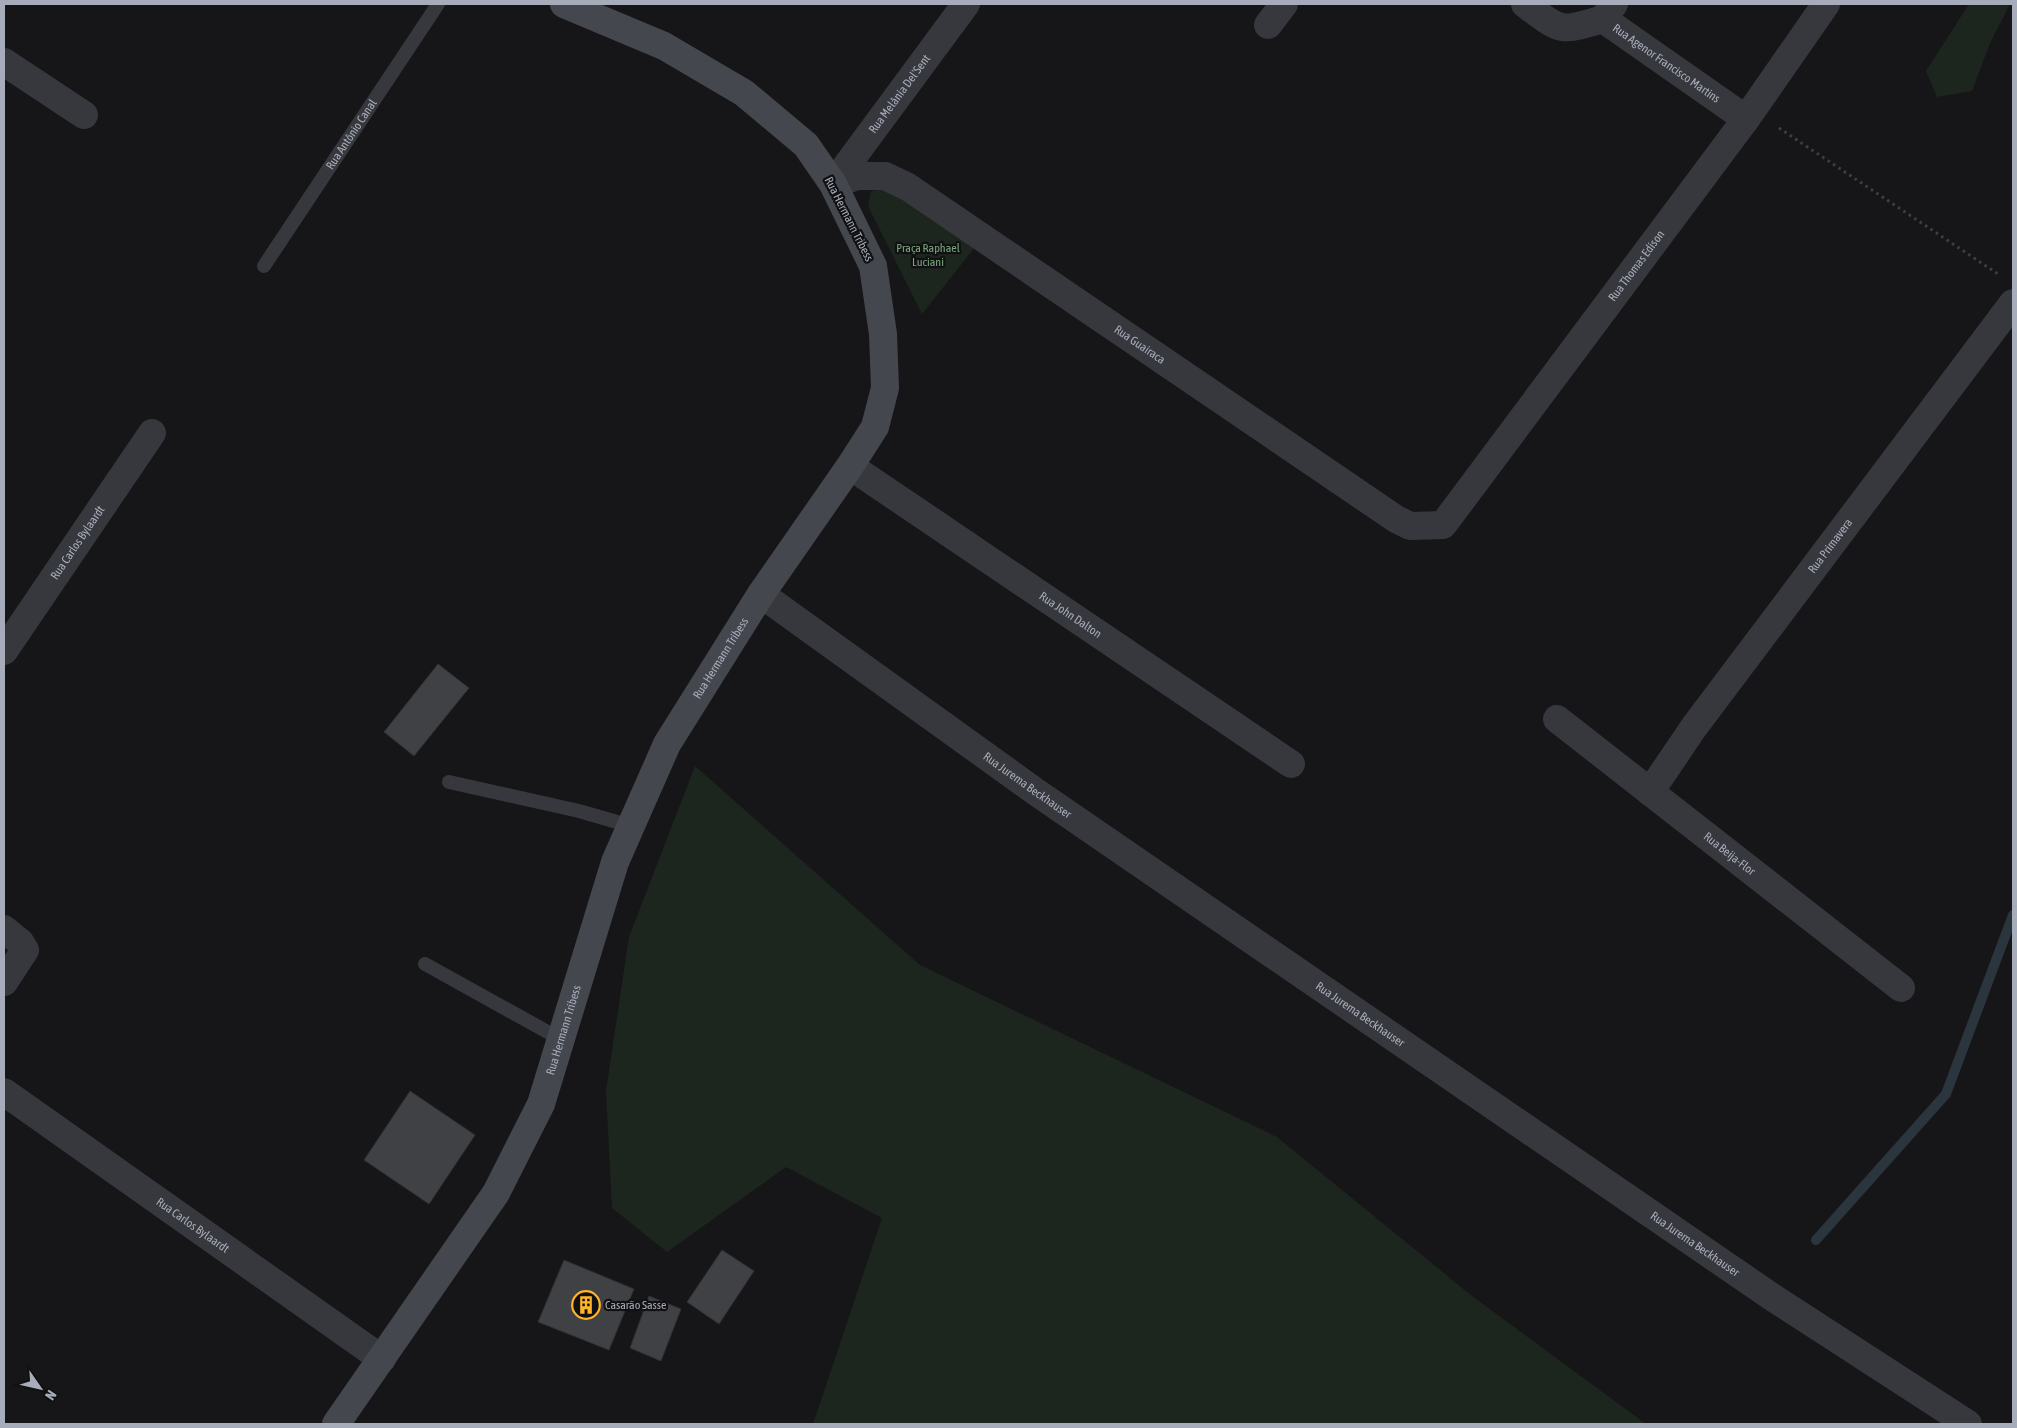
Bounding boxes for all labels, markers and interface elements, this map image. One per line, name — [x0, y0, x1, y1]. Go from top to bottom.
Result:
street label: Rua Agenor Francisco Martins — [1610, 21, 1723, 106]
street label: Rua Melânia Del'Sent — [866, 51, 934, 136]
street label: Rua Antônio Canal — [323, 96, 380, 172]
street label: Rua Hermann Tribess — [822, 174, 876, 264]
street label: Rua Thomas Edison — [1605, 228, 1667, 304]
park label: Praça Raphael Luciani — [896, 241, 961, 269]
street label: Rua Guairaca — [1112, 322, 1168, 367]
street label: Rua Carlos Bylaardt — [48, 503, 108, 582]
street label: Rua Primavera — [1805, 516, 1855, 576]
street label: Rua John Dalton — [1037, 589, 1104, 641]
street label: Rua Hermann Tribess — [690, 615, 751, 701]
street label: Rua Jurema Beckhauser — [981, 749, 1075, 822]
street label: Rua Beija-Flor — [1701, 829, 1758, 879]
street label: Rua Jurema Beckhauser — [1313, 979, 1408, 1050]
street label: Rua Hermann Tribess — [543, 984, 584, 1077]
street label: Rua Carlos Bylaardt — [154, 1195, 232, 1256]
street label: Rua Jurema Beckhauser — [1648, 1209, 1743, 1280]
building icon: Casarão Sasse — [571, 1290, 601, 1320]
place label: Casarão Sasse — [605, 1298, 667, 1312]
north arrow — [15, 1363, 65, 1413]
text: N — [42, 1387, 60, 1403]

